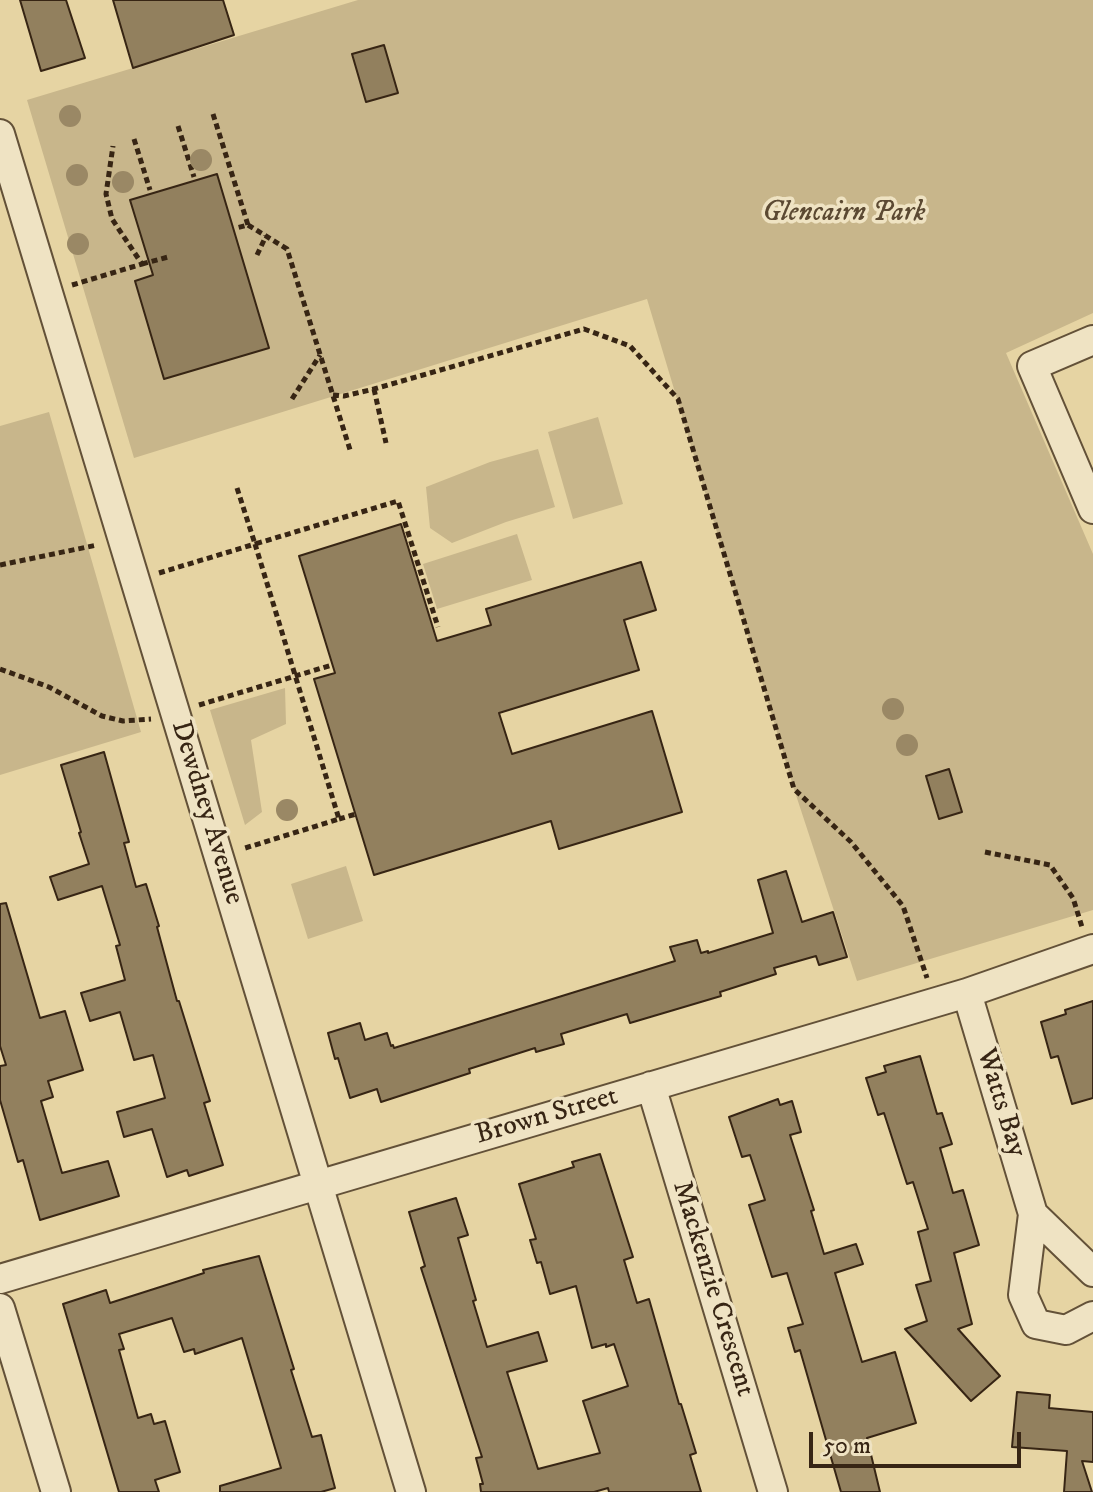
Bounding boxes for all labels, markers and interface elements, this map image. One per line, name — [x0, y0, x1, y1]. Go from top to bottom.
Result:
park label: Glencairn Park — [763, 197, 925, 231]
street label: Dewdney Avenue — [162, 717, 250, 909]
street label: Watts Bay — [968, 1045, 1032, 1161]
street label: Brown Street — [472, 1081, 622, 1153]
street label: Mackenzie Crescent — [663, 1177, 761, 1401]
scale bar — [813, 1416, 1025, 1466]
text: 50 m — [823, 1431, 871, 1461]

